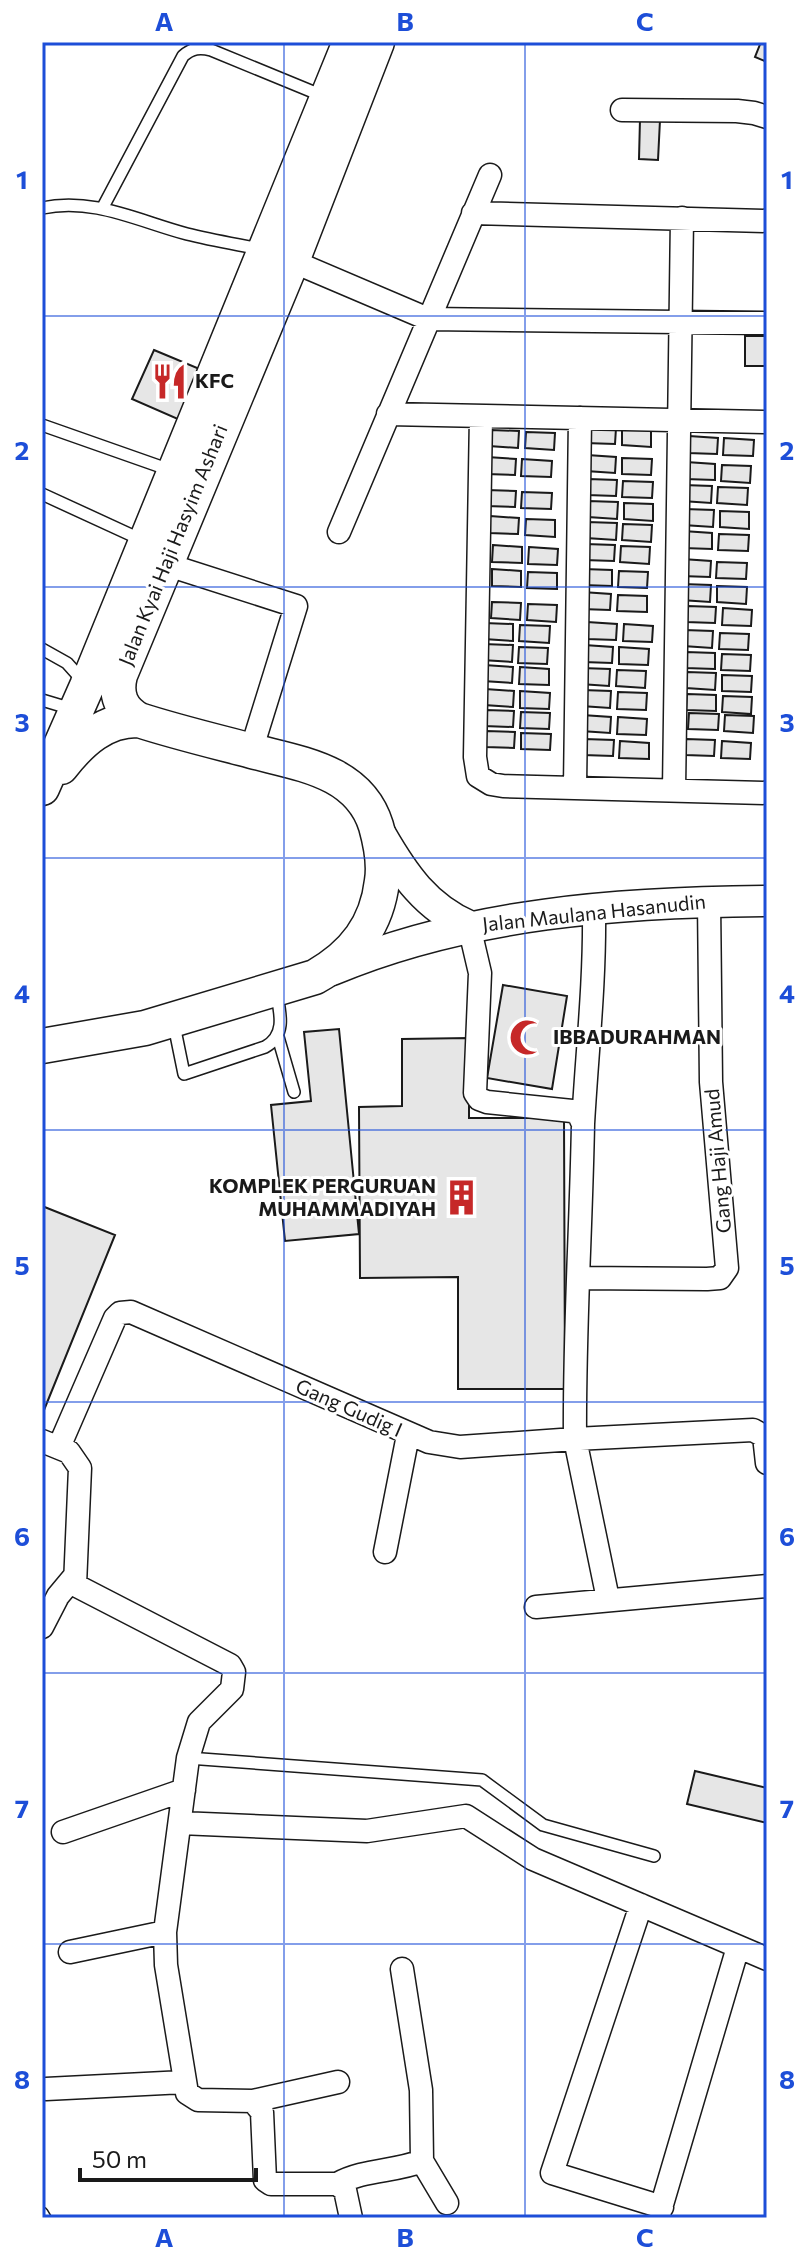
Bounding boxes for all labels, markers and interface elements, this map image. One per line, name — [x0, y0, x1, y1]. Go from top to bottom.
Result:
text: A — [155, 5, 174, 36]
text: B — [396, 5, 414, 36]
text: C — [636, 5, 654, 36]
text: 1 — [16, 163, 28, 194]
text: 1 — [781, 163, 793, 194]
restaurant icon: KFC — [150, 362, 188, 400]
place label: KFC — [195, 368, 234, 392]
street label: Jalan Kyai Haji Hasyim Ashari — [113, 421, 232, 669]
text: 2 — [15, 434, 29, 465]
text: 2 — [780, 434, 794, 465]
text: 3 — [14, 706, 30, 737]
text: 3 — [779, 706, 795, 737]
street label: Jalan Maulana Hasanudin — [481, 888, 707, 936]
text: 4 — [14, 977, 30, 1008]
text: 4 — [779, 977, 795, 1008]
mosque icon: IBBADURAHMAN — [508, 1018, 546, 1056]
place label: IBBADURAHMAN — [553, 1024, 721, 1048]
street label: Gang Haji Amud — [699, 1088, 735, 1234]
place label: KOMPLEK PERGURUAN MUHAMMADIYAH — [209, 1173, 436, 1220]
building icon: KOMPLEK PERGURUAN MUHAMMADIYAH — [443, 1179, 481, 1217]
text: 5 — [14, 1249, 30, 1280]
text: 5 — [779, 1249, 795, 1280]
street label: Gang Gudig I — [292, 1373, 406, 1441]
text: 6 — [14, 1520, 30, 1551]
text: 6 — [779, 1520, 795, 1551]
text: 7 — [15, 1792, 29, 1823]
text: 7 — [780, 1792, 794, 1823]
text: 8 — [14, 2063, 30, 2094]
text: 8 — [779, 2063, 795, 2094]
scale bar — [80, 2132, 256, 2182]
text: 50 m — [92, 2144, 147, 2173]
text: A — [155, 2221, 174, 2252]
text: B — [396, 2221, 414, 2252]
text: C — [636, 2221, 654, 2252]

